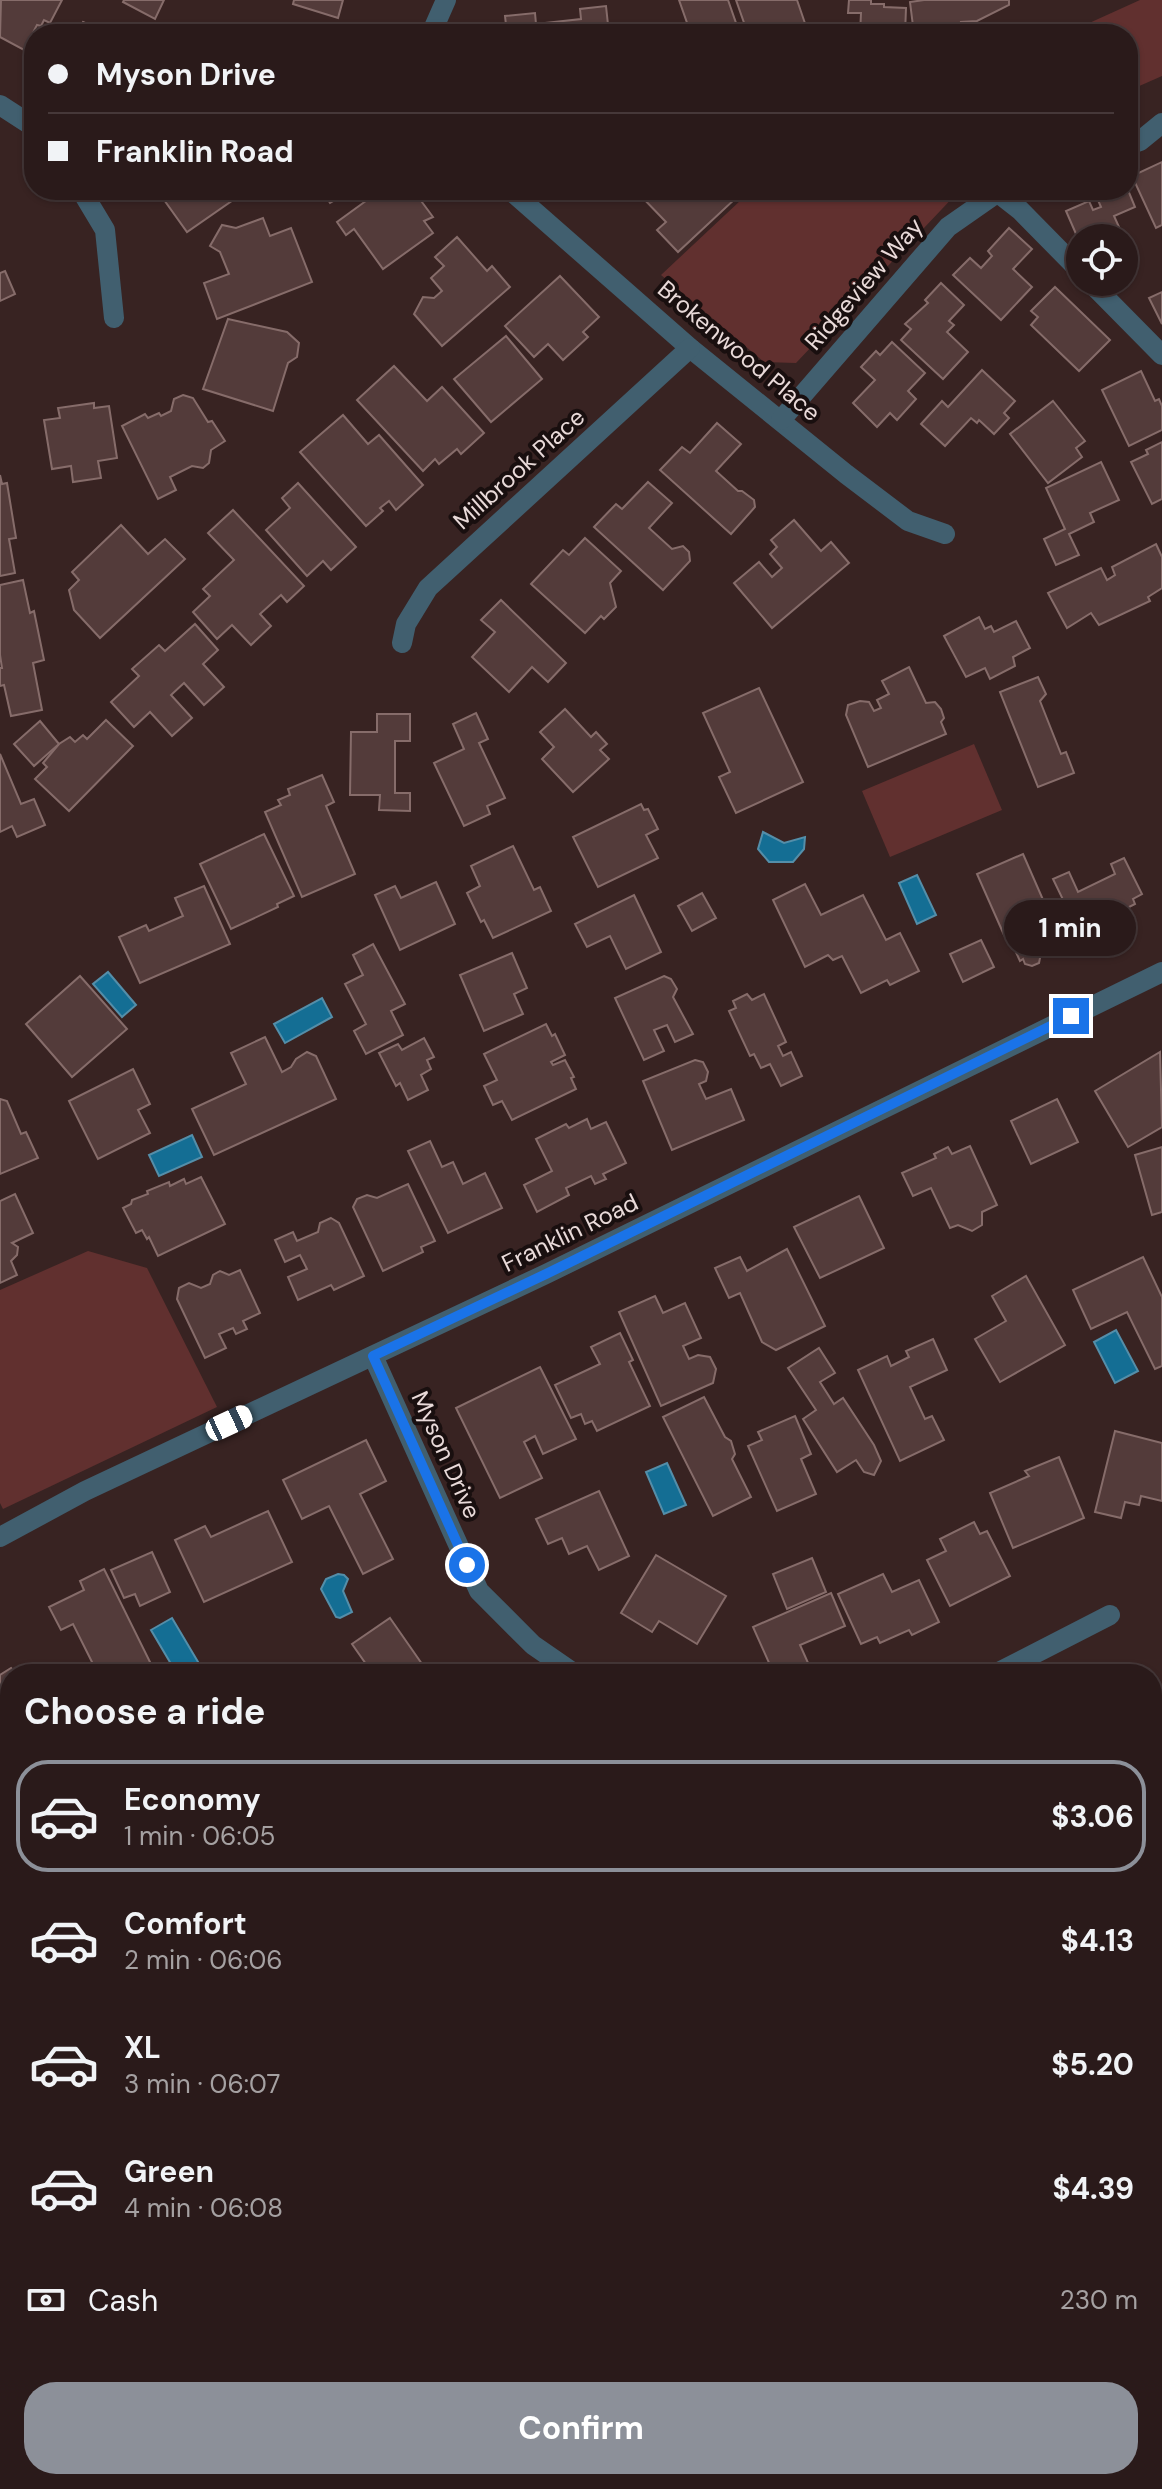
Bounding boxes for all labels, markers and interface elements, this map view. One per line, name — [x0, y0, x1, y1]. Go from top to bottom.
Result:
text: Myson Drive — [96, 55, 276, 94]
text: Franklin Road — [96, 132, 294, 171]
street label: Ridgeview Way — [798, 211, 930, 356]
map controls — [1066, 224, 1138, 296]
button: locate — [1066, 224, 1138, 296]
street label: Brokenwood Place — [652, 273, 827, 428]
street label: Millbrook Place — [446, 401, 591, 536]
callout: 1 min — [1005, 900, 1137, 956]
text: 1 min — [1038, 911, 1102, 945]
route end — [1053, 998, 1089, 1034]
street label: Franklin Road — [497, 1186, 643, 1279]
street label: Myson Drive — [405, 1386, 488, 1523]
car — [202, 1402, 256, 1444]
route start — [449, 1547, 485, 1583]
text: Choose a ride — [24, 1688, 265, 1735]
icon: car — [28, 1780, 100, 1852]
text: Economy — [124, 1780, 261, 1819]
text: $3.06 — [1051, 1797, 1134, 1836]
text: 1 min · 06:05 — [124, 1819, 275, 1853]
icon: car — [28, 1904, 100, 1976]
text: Comfort — [124, 1904, 247, 1943]
text: $4.13 — [1061, 1921, 1134, 1960]
text: 2 min · 06:06 — [124, 1943, 283, 1977]
icon: car — [28, 2028, 100, 2100]
text: XL — [124, 2028, 161, 2067]
text: $5.20 — [1051, 2045, 1134, 2084]
text: 3 min · 06:07 — [124, 2067, 280, 2101]
icon: car — [28, 2152, 100, 2224]
text: Green — [124, 2152, 214, 2191]
text: $4.39 — [1052, 2169, 1134, 2208]
text: 4 min · 06:08 — [124, 2191, 283, 2225]
icon: cash — [24, 2278, 68, 2322]
text: Cash — [88, 2281, 158, 2320]
text: 230 m — [1060, 2283, 1138, 2317]
button: Confirm — [24, 2382, 1138, 2474]

